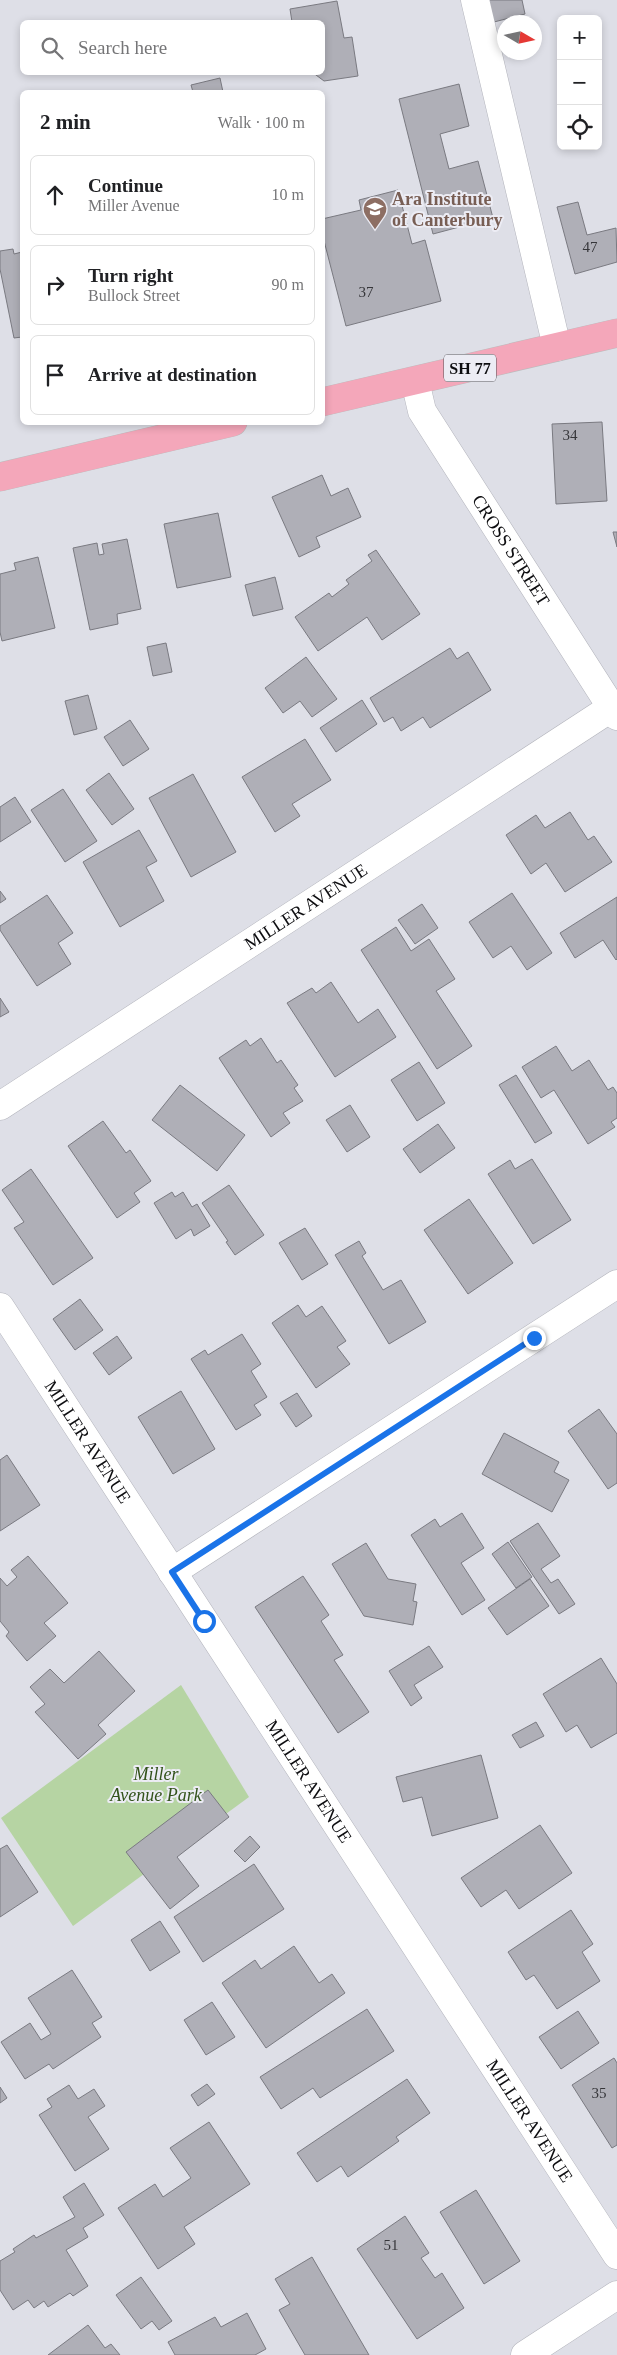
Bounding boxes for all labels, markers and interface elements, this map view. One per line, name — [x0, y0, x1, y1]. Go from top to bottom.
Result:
north arrow — [497, 15, 542, 60]
map controls — [557, 15, 602, 150]
button: + — [557, 15, 602, 60]
search box — [20, 20, 325, 75]
icon: search — [38, 34, 66, 62]
text: Search here — [78, 37, 167, 58]
button: − — [557, 60, 602, 105]
button: locate — [557, 105, 602, 150]
text: 2 min — [40, 110, 91, 134]
text: Walk · 100 m — [218, 114, 305, 131]
text: Continue — [88, 175, 163, 196]
icon: ahead — [41, 181, 69, 209]
text: 10 m — [272, 186, 304, 203]
place label: Ara Institute of Canterbury — [392, 189, 503, 230]
school or university icon: Ara Institute of Canterbury — [362, 196, 388, 230]
text: Miller Avenue — [88, 197, 180, 214]
house number: 47 — [583, 239, 598, 255]
text: Turn right — [88, 265, 173, 286]
icon: right — [41, 271, 69, 299]
text: 90 m — [272, 276, 304, 293]
house number: 37 — [359, 284, 374, 300]
text: Bullock Street — [88, 287, 180, 304]
road number: SH 77 — [444, 354, 496, 382]
icon: arrive — [41, 361, 69, 389]
text: Arrive at destination — [88, 364, 257, 385]
house number: 34 — [563, 427, 578, 443]
street label: CROSS STREET — [468, 491, 554, 609]
street label: MILLER AVENUE — [241, 860, 371, 954]
route end — [523, 1327, 546, 1350]
street label: MILLER AVENUE — [41, 1377, 135, 1507]
route start — [193, 1610, 216, 1633]
street label: MILLER AVENUE — [262, 1716, 356, 1846]
park label: Miller Avenue Park — [109, 1764, 203, 1805]
street label: MILLER AVENUE — [482, 2056, 577, 2186]
house number: 35 — [592, 2085, 607, 2101]
house number: 51 — [384, 2237, 399, 2253]

